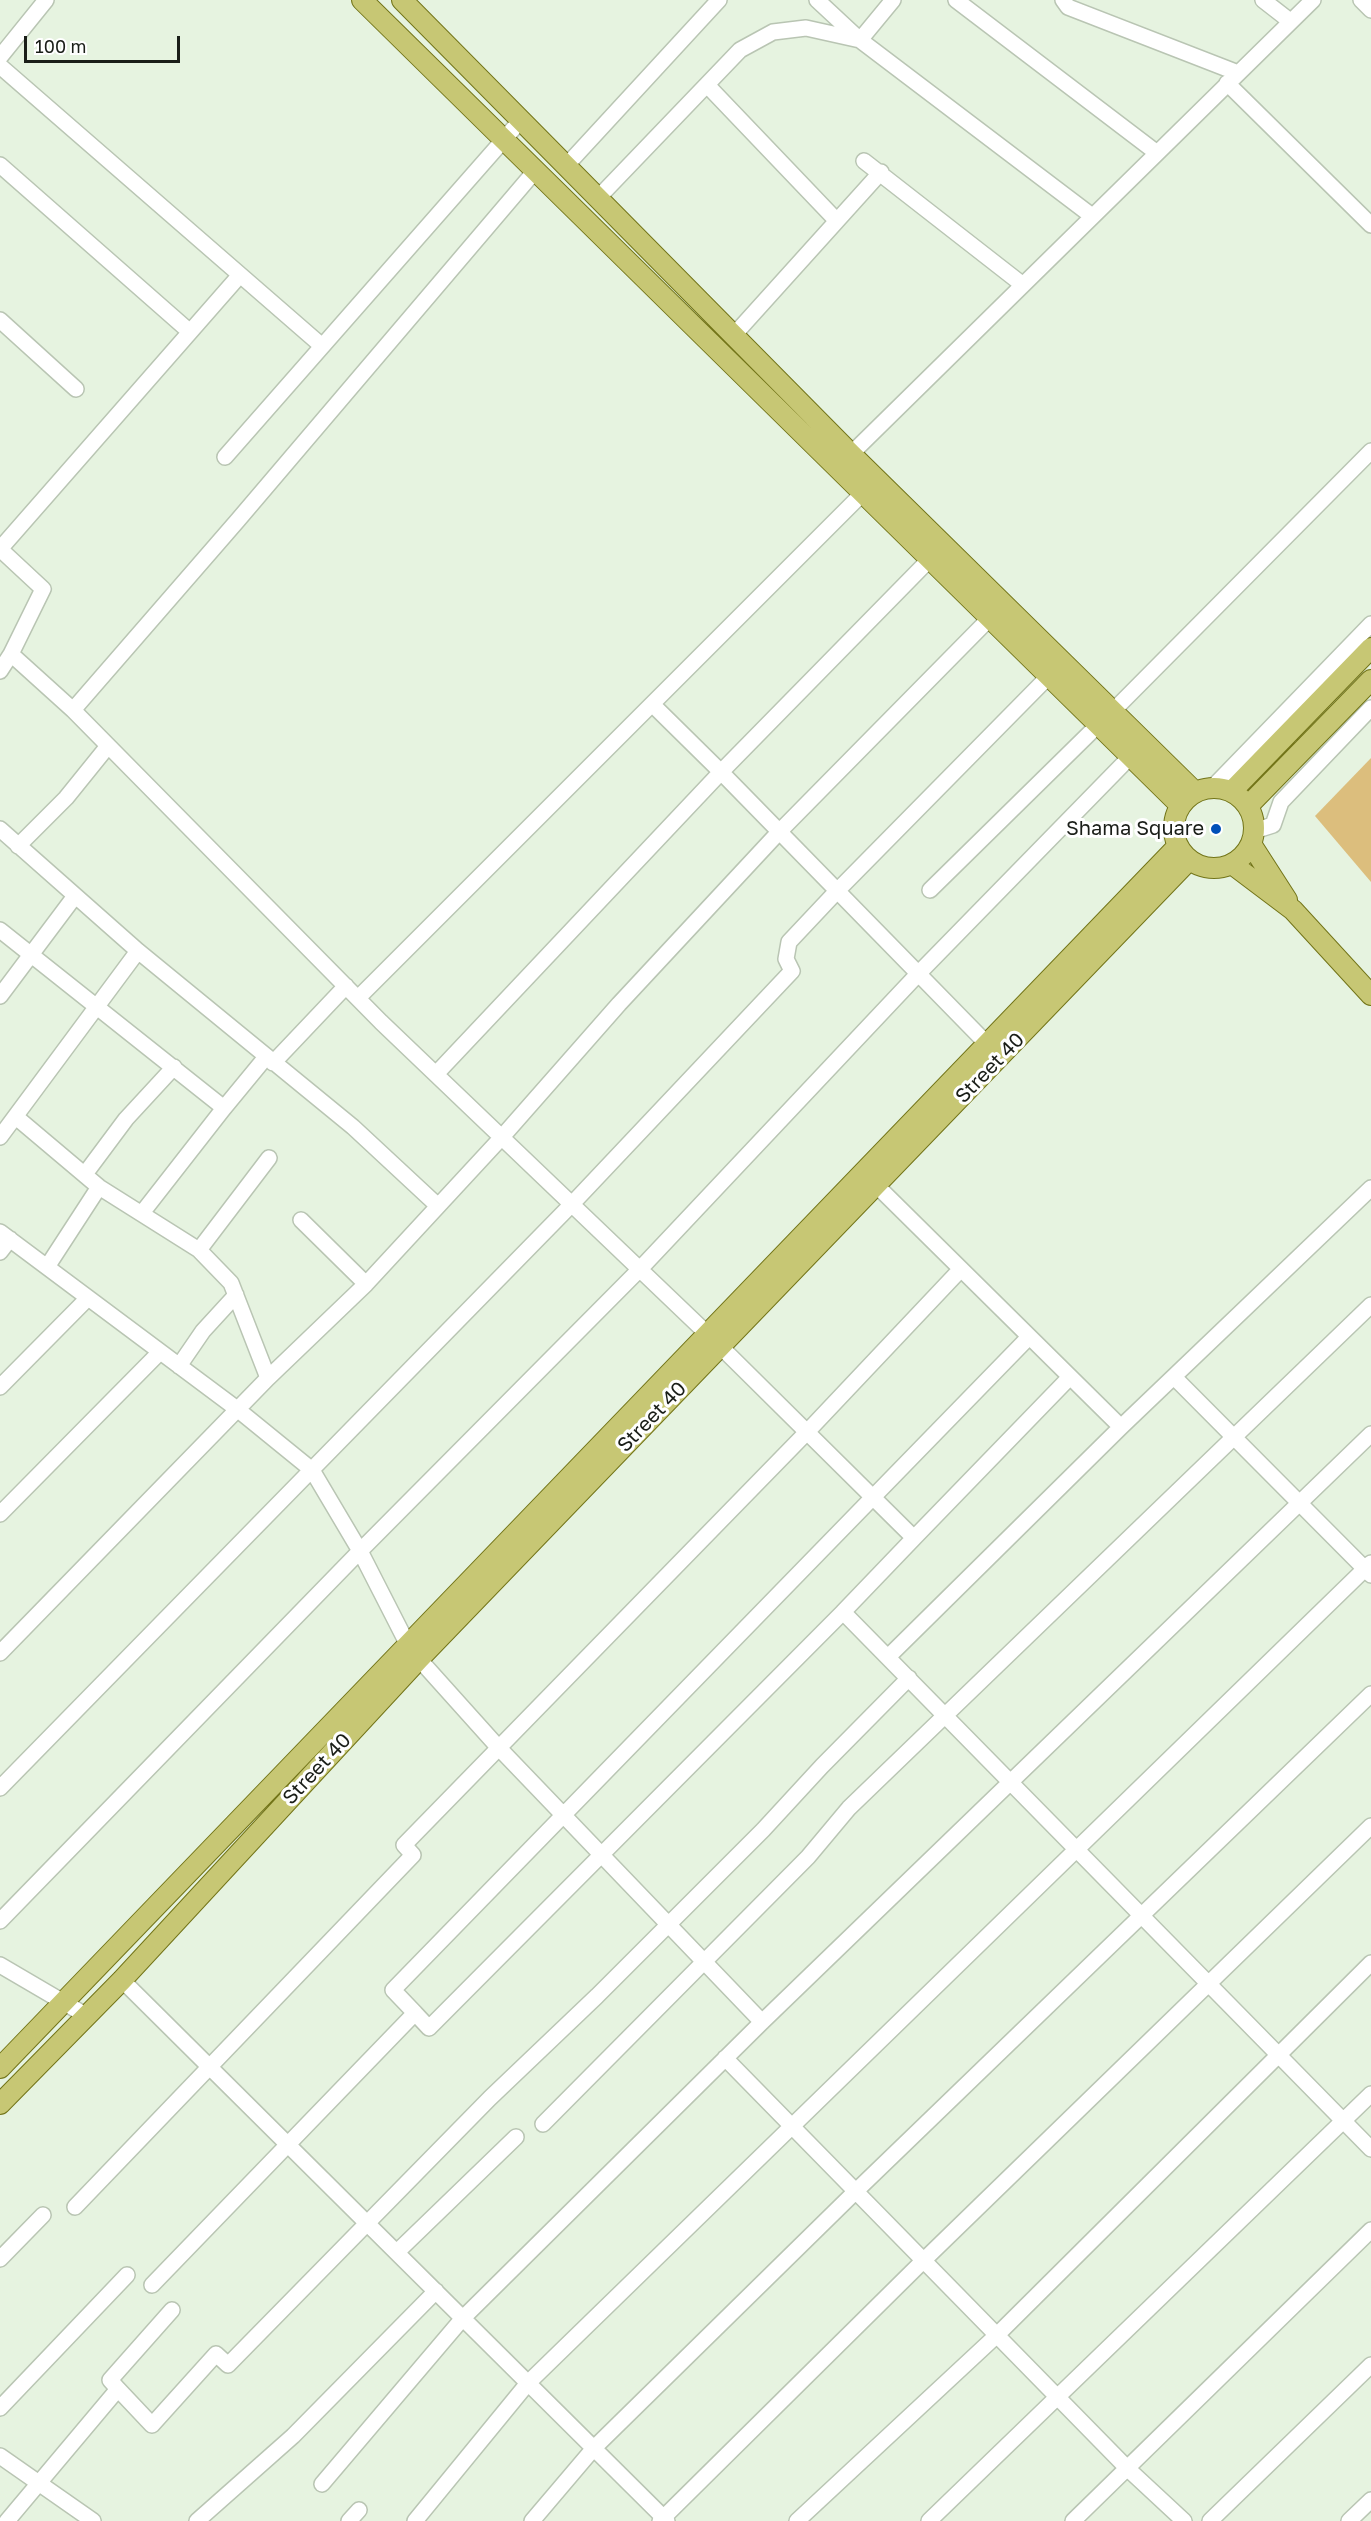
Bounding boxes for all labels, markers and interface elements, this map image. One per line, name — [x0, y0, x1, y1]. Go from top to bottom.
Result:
scale bar — [27, 24, 183, 62]
text: 100 m — [35, 35, 86, 57]
place label: Shama Square — [1066, 817, 1204, 841]
marker: Shama Square — [1209, 822, 1223, 836]
street label: Street 40 — [951, 1028, 1029, 1108]
street label: Street 40 — [613, 1377, 691, 1457]
street label: Street 40 — [278, 1728, 356, 1810]

